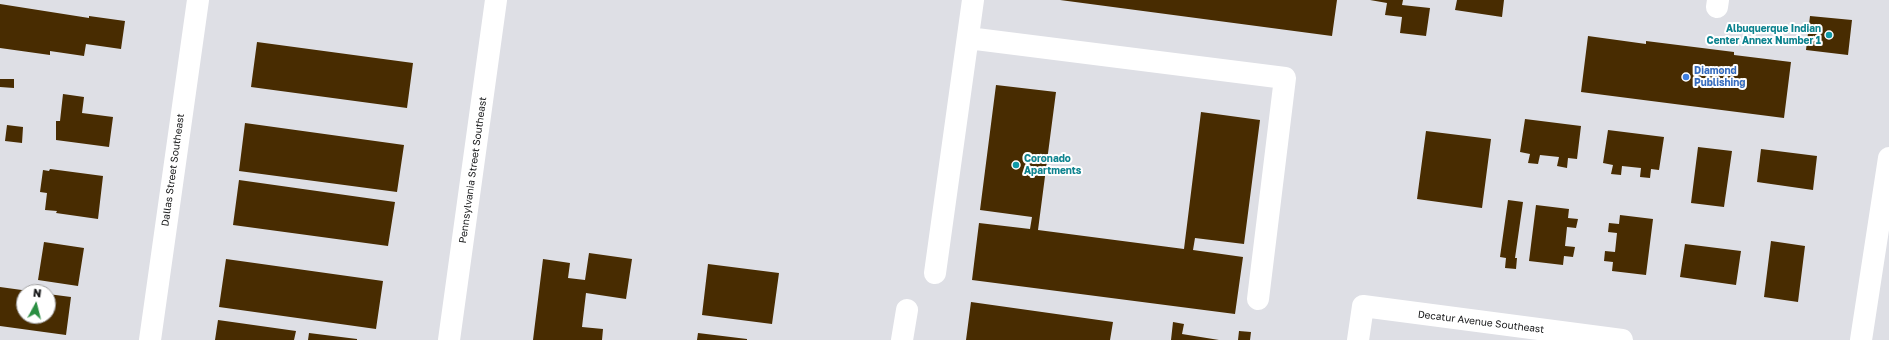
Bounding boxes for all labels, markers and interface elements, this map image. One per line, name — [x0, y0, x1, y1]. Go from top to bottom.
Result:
place label: Albuquerque Indian Center Annex Number 1 — [1707, 23, 1821, 46]
marker: Albuquerque Indian Center Annex Number 1 — [1824, 30, 1834, 40]
place label: Diamond Publishing — [1694, 65, 1745, 88]
marker: Diamond Publishing — [1681, 72, 1691, 82]
street label: Pennsylvania Street Southeast — [457, 96, 489, 244]
street label: Dallas Street Southeast — [159, 113, 187, 227]
place label: Coronado Apartments — [1024, 153, 1081, 176]
marker: Coronado Apartments — [1011, 160, 1021, 170]
north arrow — [16, 284, 56, 324]
text: N — [32, 286, 42, 300]
street label: Decatur Avenue Southeast — [1417, 308, 1545, 336]

